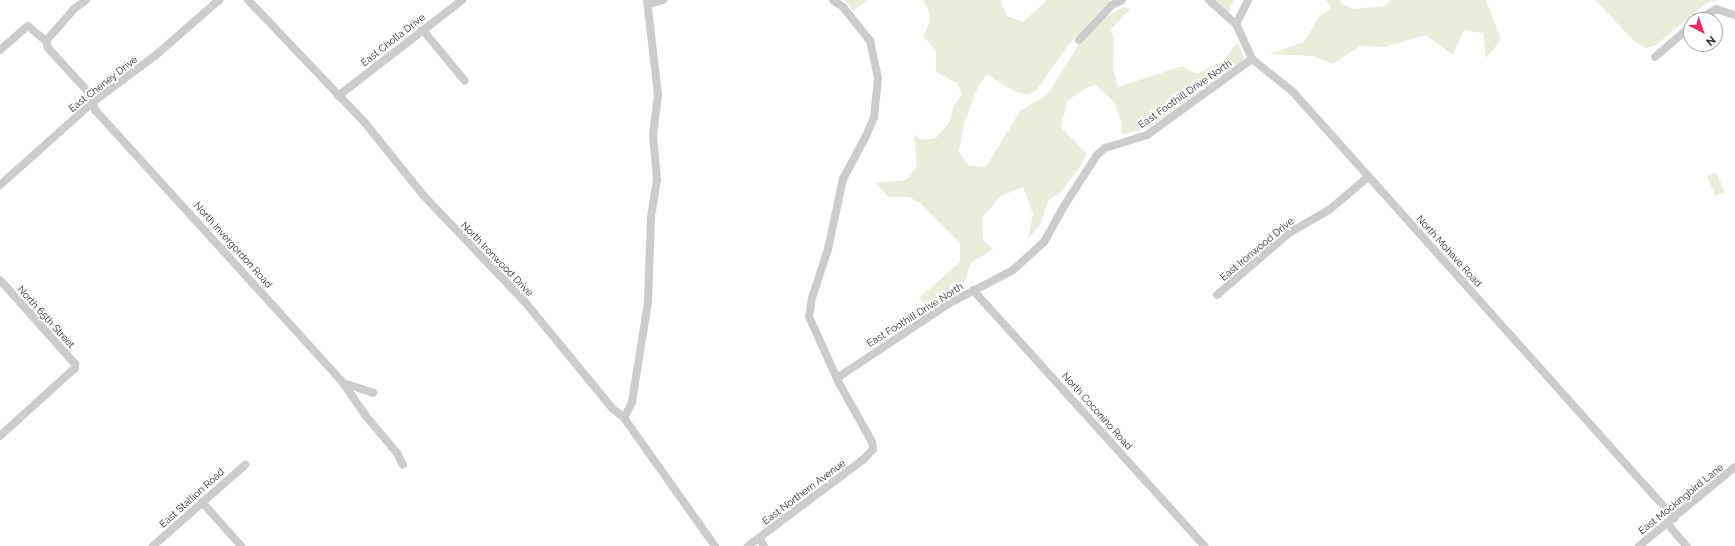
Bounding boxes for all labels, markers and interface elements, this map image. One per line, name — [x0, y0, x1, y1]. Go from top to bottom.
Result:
street label: East Cholla Drive — [359, 11, 427, 69]
north arrow — [1683, 12, 1723, 52]
text: N — [1703, 33, 1718, 48]
street label: East Cheney Drive — [66, 53, 140, 115]
street label: East Foothill Drive North — [1136, 57, 1234, 131]
street label: North Invergordon Road — [191, 200, 275, 290]
street label: North Mohave Road — [1414, 213, 1484, 289]
street label: East Ironwood Drive — [1218, 215, 1296, 283]
street label: North Ironwood Drive — [458, 219, 536, 299]
street label: East Foothill Drive North — [864, 280, 966, 350]
street label: North 65th Street — [15, 283, 77, 351]
street label: North Coconino Road — [1059, 370, 1135, 452]
street label: East Northern Avenue — [760, 457, 848, 527]
street label: East Mockingbird Lane — [1636, 461, 1726, 537]
street label: East Stallion Road — [157, 466, 227, 530]

